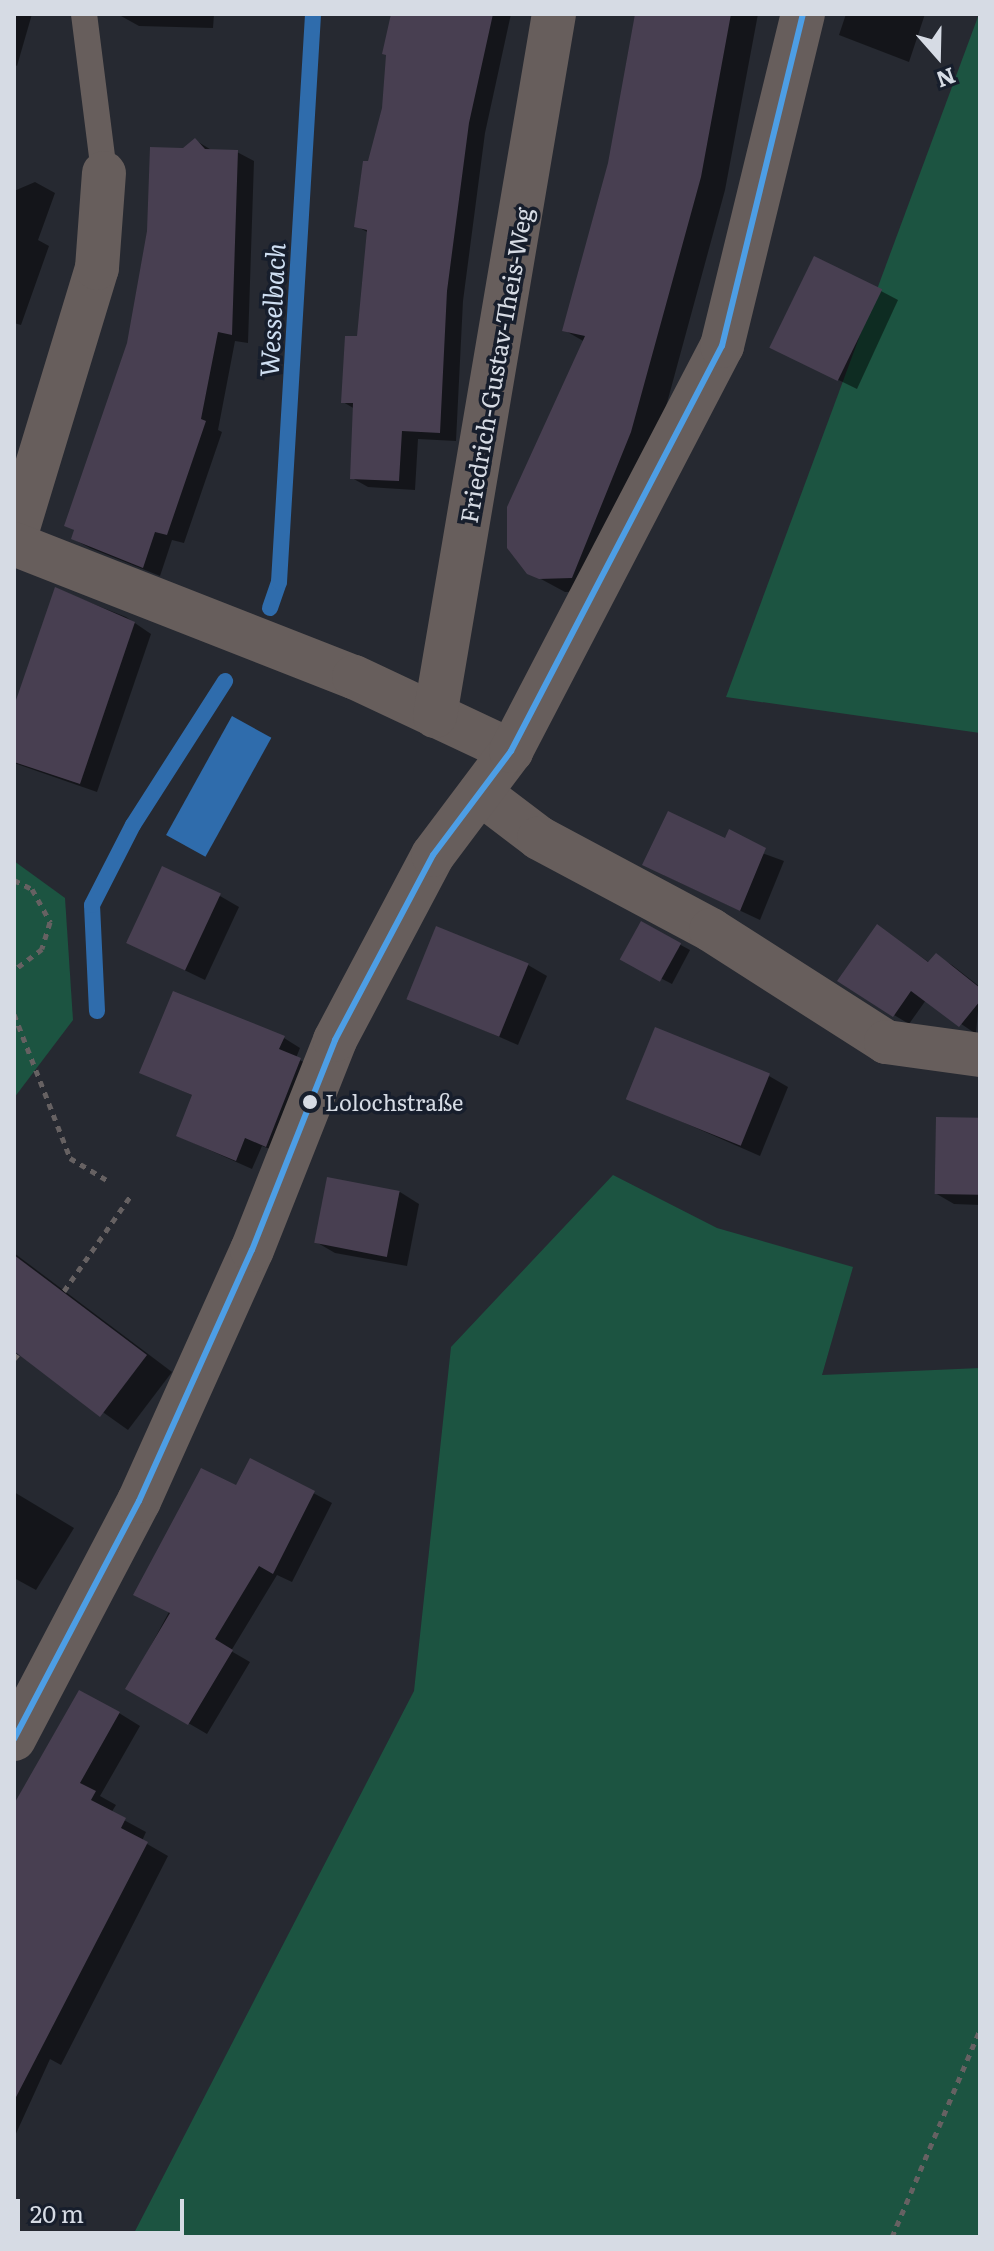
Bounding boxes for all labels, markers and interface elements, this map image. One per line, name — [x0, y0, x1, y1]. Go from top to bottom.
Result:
north arrow — [898, 16, 978, 96]
text: N — [932, 60, 961, 98]
street label: Friedrich-Gustav-Theis-Weg — [453, 205, 537, 525]
water label: Wesselbach — [252, 242, 290, 378]
place label: Lolochstraße — [325, 1089, 464, 1115]
marker: Lolochstraße — [302, 1094, 318, 1110]
scale bar — [20, 2183, 188, 2233]
text: 20 m — [30, 2195, 84, 2230]

